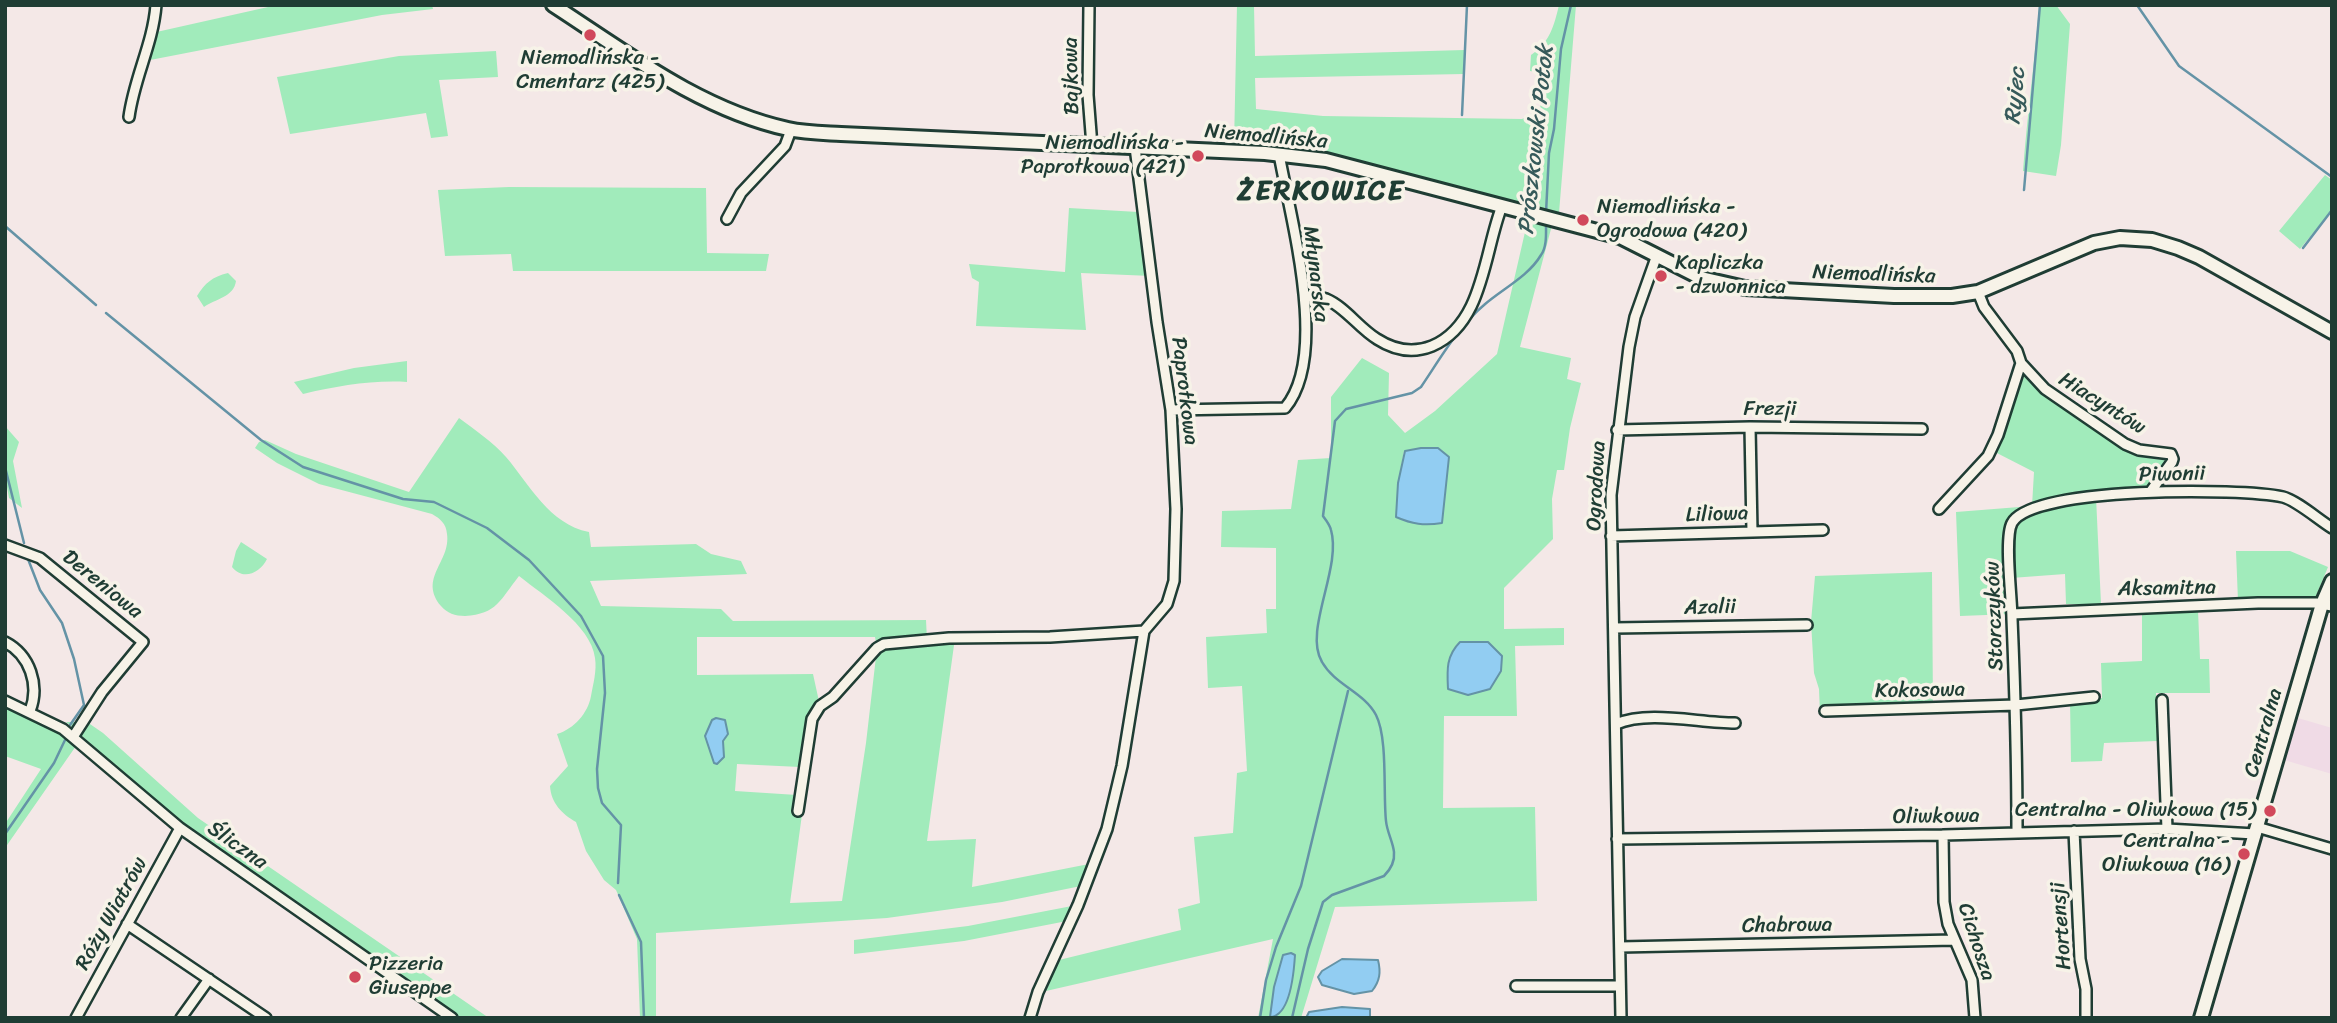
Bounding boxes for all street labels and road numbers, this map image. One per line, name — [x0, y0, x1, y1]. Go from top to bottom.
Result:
street label: Bajkowa — [1059, 37, 1085, 115]
street label: Niemodlińska — [1204, 119, 1328, 155]
street label: Młynarska — [1297, 224, 1333, 324]
street label: Niemodlińska — [1812, 260, 1936, 290]
street label: Paprotkowa — [1165, 336, 1203, 446]
street label: Hiacyntów — [2054, 367, 2150, 441]
street label: Frezji — [1744, 397, 1796, 423]
street label: Ogrodowa — [1582, 440, 1612, 532]
street label: Piwonii — [2138, 462, 2206, 488]
street label: Liliowa — [1685, 501, 1749, 529]
street label: Dereniowa — [57, 545, 147, 625]
street label: Storczyków — [1980, 561, 2010, 671]
street label: Aksamitna — [2118, 576, 2216, 602]
street label: Azalii — [1684, 595, 1736, 621]
street label: Kokosowa — [1875, 678, 1965, 704]
street label: Centralna — [2239, 686, 2289, 780]
street label: Oliwkowa — [1892, 804, 1980, 830]
street label: Śliczna — [202, 816, 272, 876]
street label: Róży Wiatrów — [71, 853, 153, 975]
street label: Hortensji — [2046, 881, 2078, 971]
street label: Cichosza — [1952, 900, 2000, 984]
street label: Chabrowa — [1742, 913, 1832, 939]

